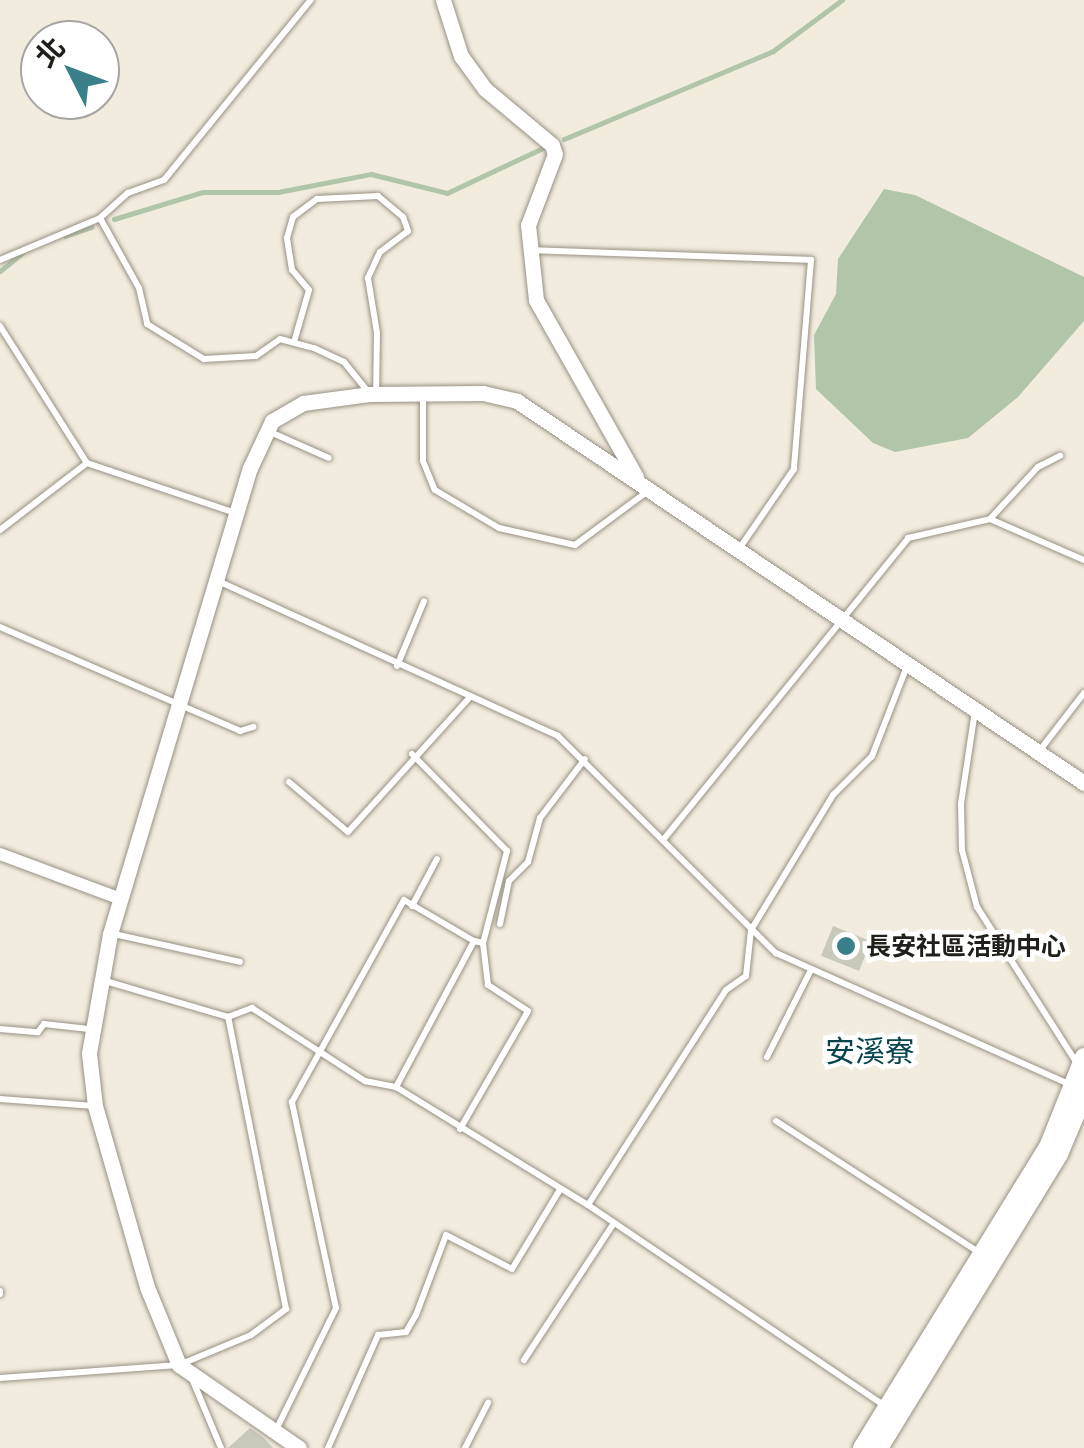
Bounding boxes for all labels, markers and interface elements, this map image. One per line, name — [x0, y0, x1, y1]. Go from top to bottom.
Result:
north arrow — [20, 20, 120, 120]
text: 北 — [26, 28, 73, 74]
place label: 長安社區活動中心 — [866, 931, 1066, 961]
marker: 長安社區活動中心 — [835, 935, 857, 957]
district label: 安溪寮 — [825, 1033, 915, 1069]

